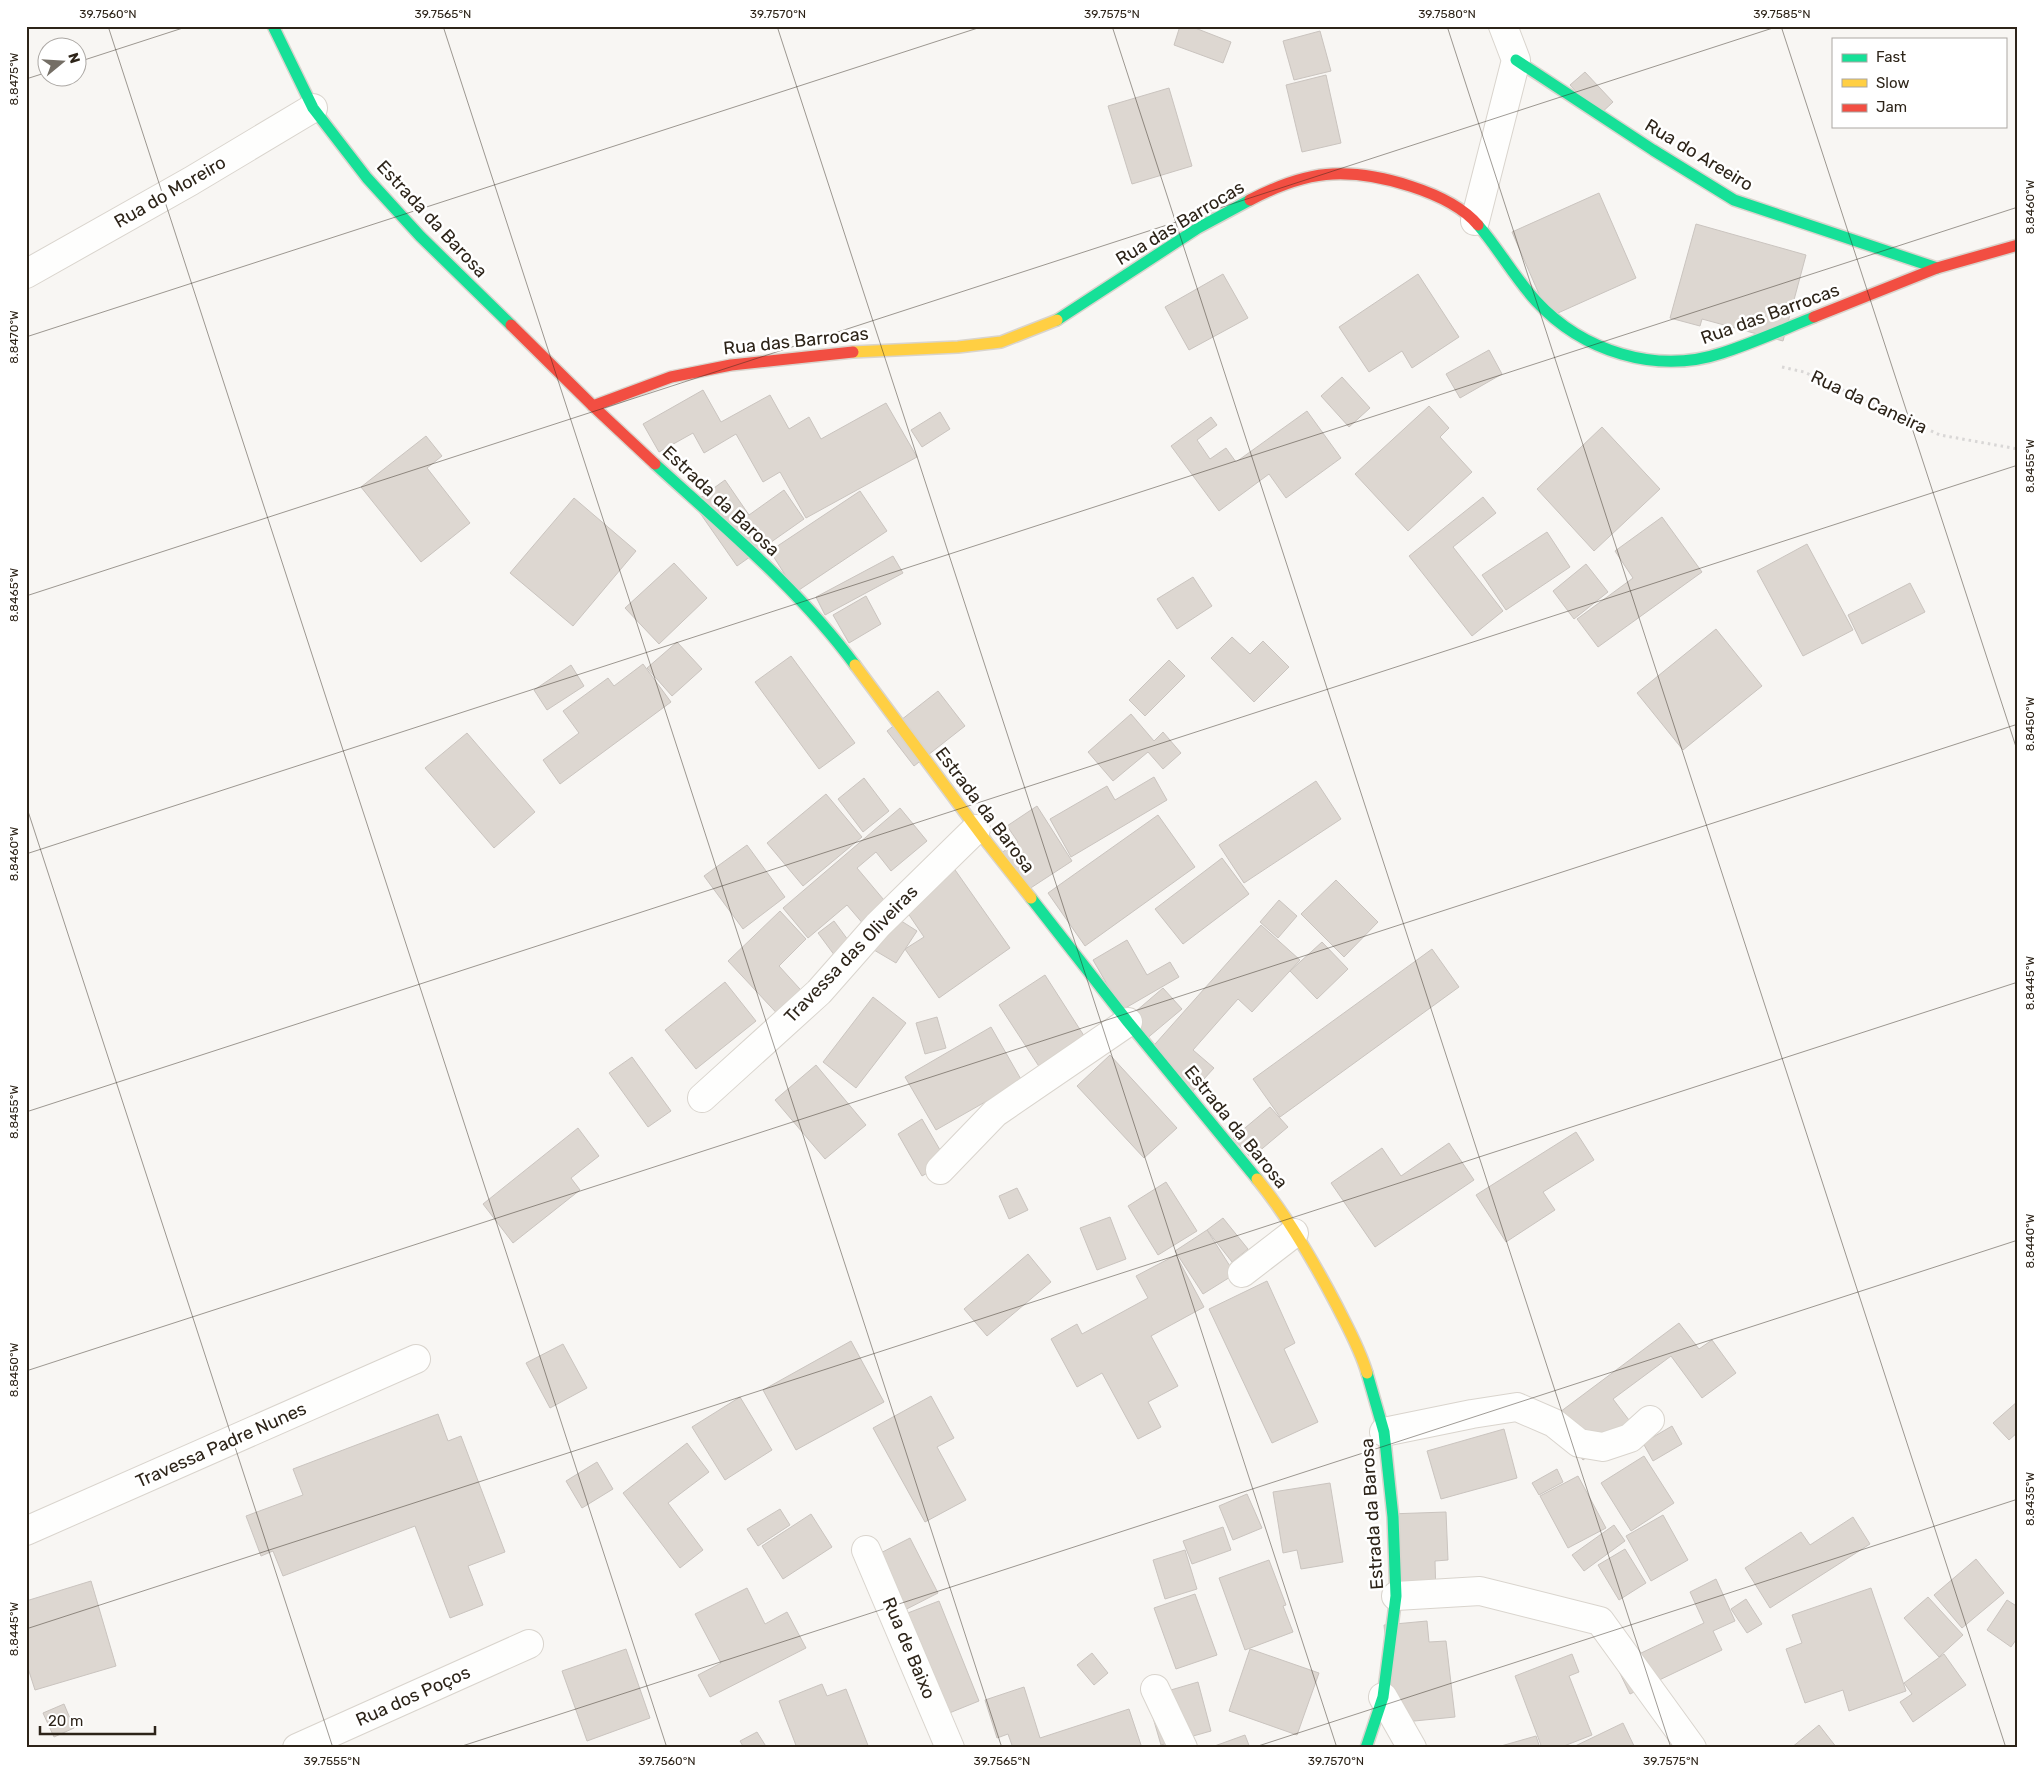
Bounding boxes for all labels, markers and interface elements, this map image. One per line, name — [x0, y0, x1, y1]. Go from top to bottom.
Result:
text: 39.7560°N — [79, 7, 137, 21]
text: 39.7565°N — [415, 7, 471, 21]
text: 39.7570°N — [750, 7, 806, 21]
text: 39.7575°N — [1084, 7, 1140, 21]
text: 39.7580°N — [1418, 7, 1476, 21]
text: 39.7585°N — [1753, 7, 1811, 21]
north arrow — [38, 38, 88, 88]
legend — [1832, 38, 2006, 128]
text: Fast — [1876, 48, 1906, 66]
text: N — [64, 51, 84, 66]
text: 8.8475°W — [7, 52, 21, 105]
text: Slow — [1876, 74, 1909, 92]
text: Jam — [1876, 98, 1907, 116]
street label: Rua do Areeiro — [1641, 114, 1757, 196]
street label: Rua do Moreiro — [110, 151, 230, 233]
street label: Estrada da Barosa — [372, 156, 492, 282]
street label: Rua das Barrocas — [1112, 176, 1248, 270]
text: 8.8460°W — [2023, 179, 2037, 234]
street label: Rua das Barrocas — [1698, 279, 1842, 349]
text: 8.8470°W — [7, 310, 21, 364]
street label: Rua das Barrocas — [722, 322, 870, 360]
street label: Rua da Caneira — [1807, 365, 1931, 439]
text: 8.8455°W — [2023, 439, 2037, 493]
street label: Estrada da Barosa — [658, 441, 784, 561]
text: 8.8465°W — [7, 568, 21, 622]
text: 8.8450°W — [2023, 696, 2037, 751]
street label: Estrada da Barosa — [930, 743, 1040, 877]
text: 8.8460°W — [7, 826, 21, 881]
street label: Travessa das Oliveiras — [780, 881, 922, 1027]
text: 8.8445°W — [2023, 955, 2037, 1010]
street label: Estrada da Barosa — [1180, 1061, 1292, 1193]
text: 8.8455°W — [7, 1085, 21, 1139]
text: 8.8440°W — [2023, 1213, 2037, 1268]
text: 8.8450°W — [7, 1342, 21, 1397]
street label: Travessa Padre Nunes — [132, 1397, 310, 1493]
street label: Estrada da Barosa — [1356, 1437, 1388, 1591]
text: 8.8435°W — [2023, 1472, 2037, 1526]
street label: Rua de Baixo — [878, 1594, 940, 1702]
text: 8.8445°W — [7, 1601, 21, 1656]
street label: Rua dos Poços — [352, 1661, 474, 1731]
scale bar — [40, 1704, 155, 1736]
text: 20 m — [48, 1712, 83, 1730]
text: 39.7555°N — [304, 1754, 360, 1768]
text: 39.7560°N — [638, 1754, 696, 1768]
text: 39.7565°N — [974, 1754, 1030, 1768]
text: 39.7570°N — [1308, 1754, 1364, 1768]
text: 39.7575°N — [1643, 1754, 1699, 1768]

